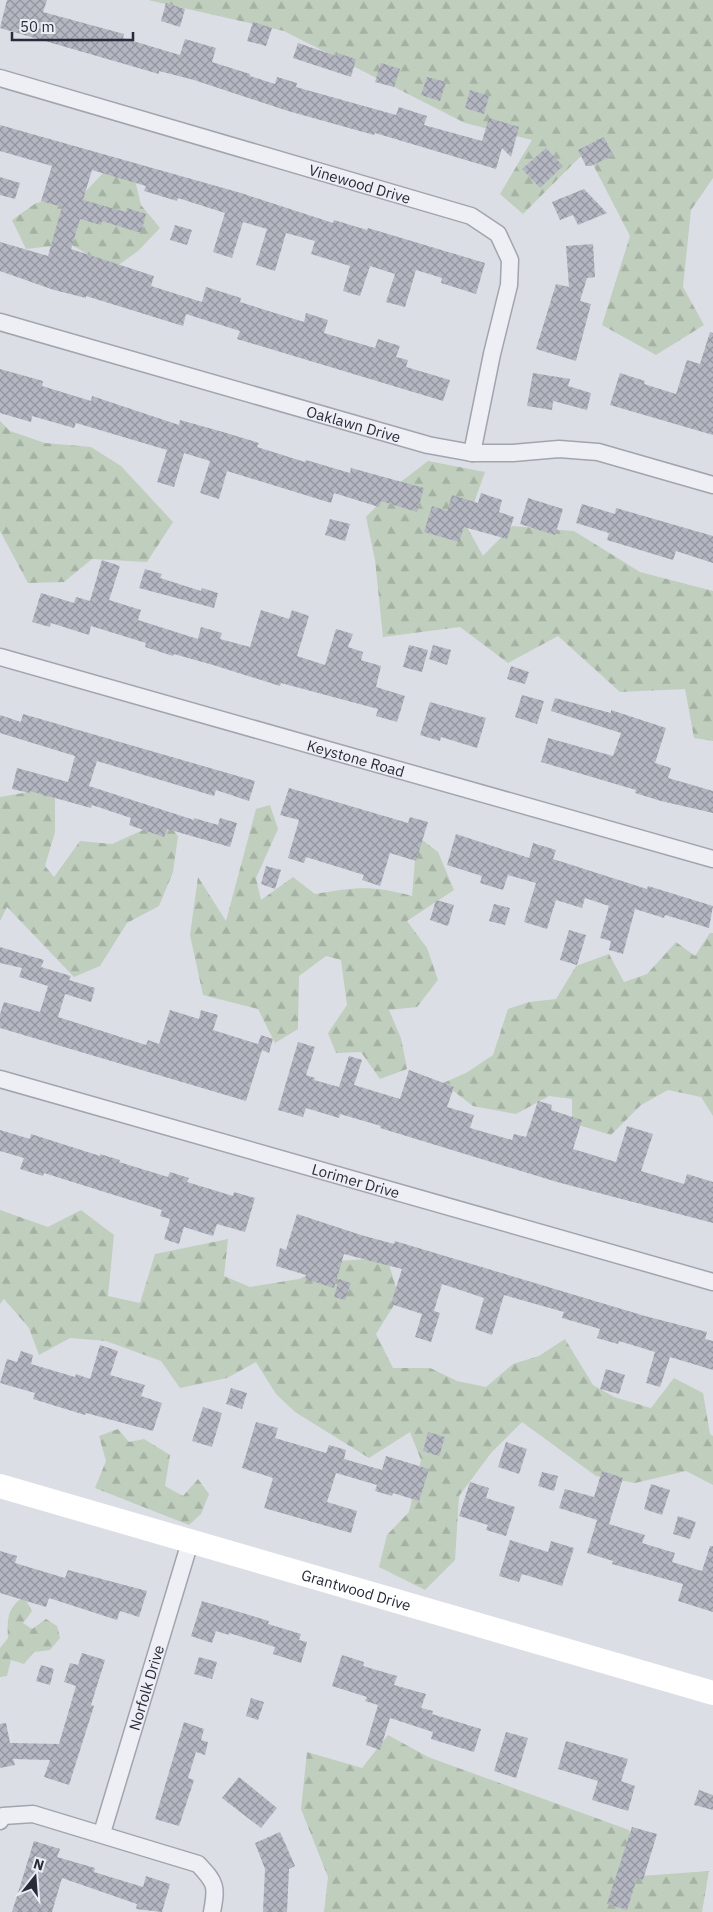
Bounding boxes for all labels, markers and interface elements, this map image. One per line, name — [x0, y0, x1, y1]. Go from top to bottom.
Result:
scale bar — [12, 10, 134, 42]
text: 50 m — [20, 17, 55, 36]
street label: Vinewood Drive — [307, 160, 413, 207]
street label: Oaklawn Drive — [304, 401, 403, 446]
street label: Keystone Road — [305, 735, 407, 781]
street label: Lorimer Drive — [310, 1159, 402, 1202]
street label: Grantwood Drive — [299, 1565, 413, 1614]
street label: Norfolk Drive — [124, 1643, 168, 1732]
north arrow — [10, 1852, 60, 1902]
text: N — [31, 1854, 46, 1875]

